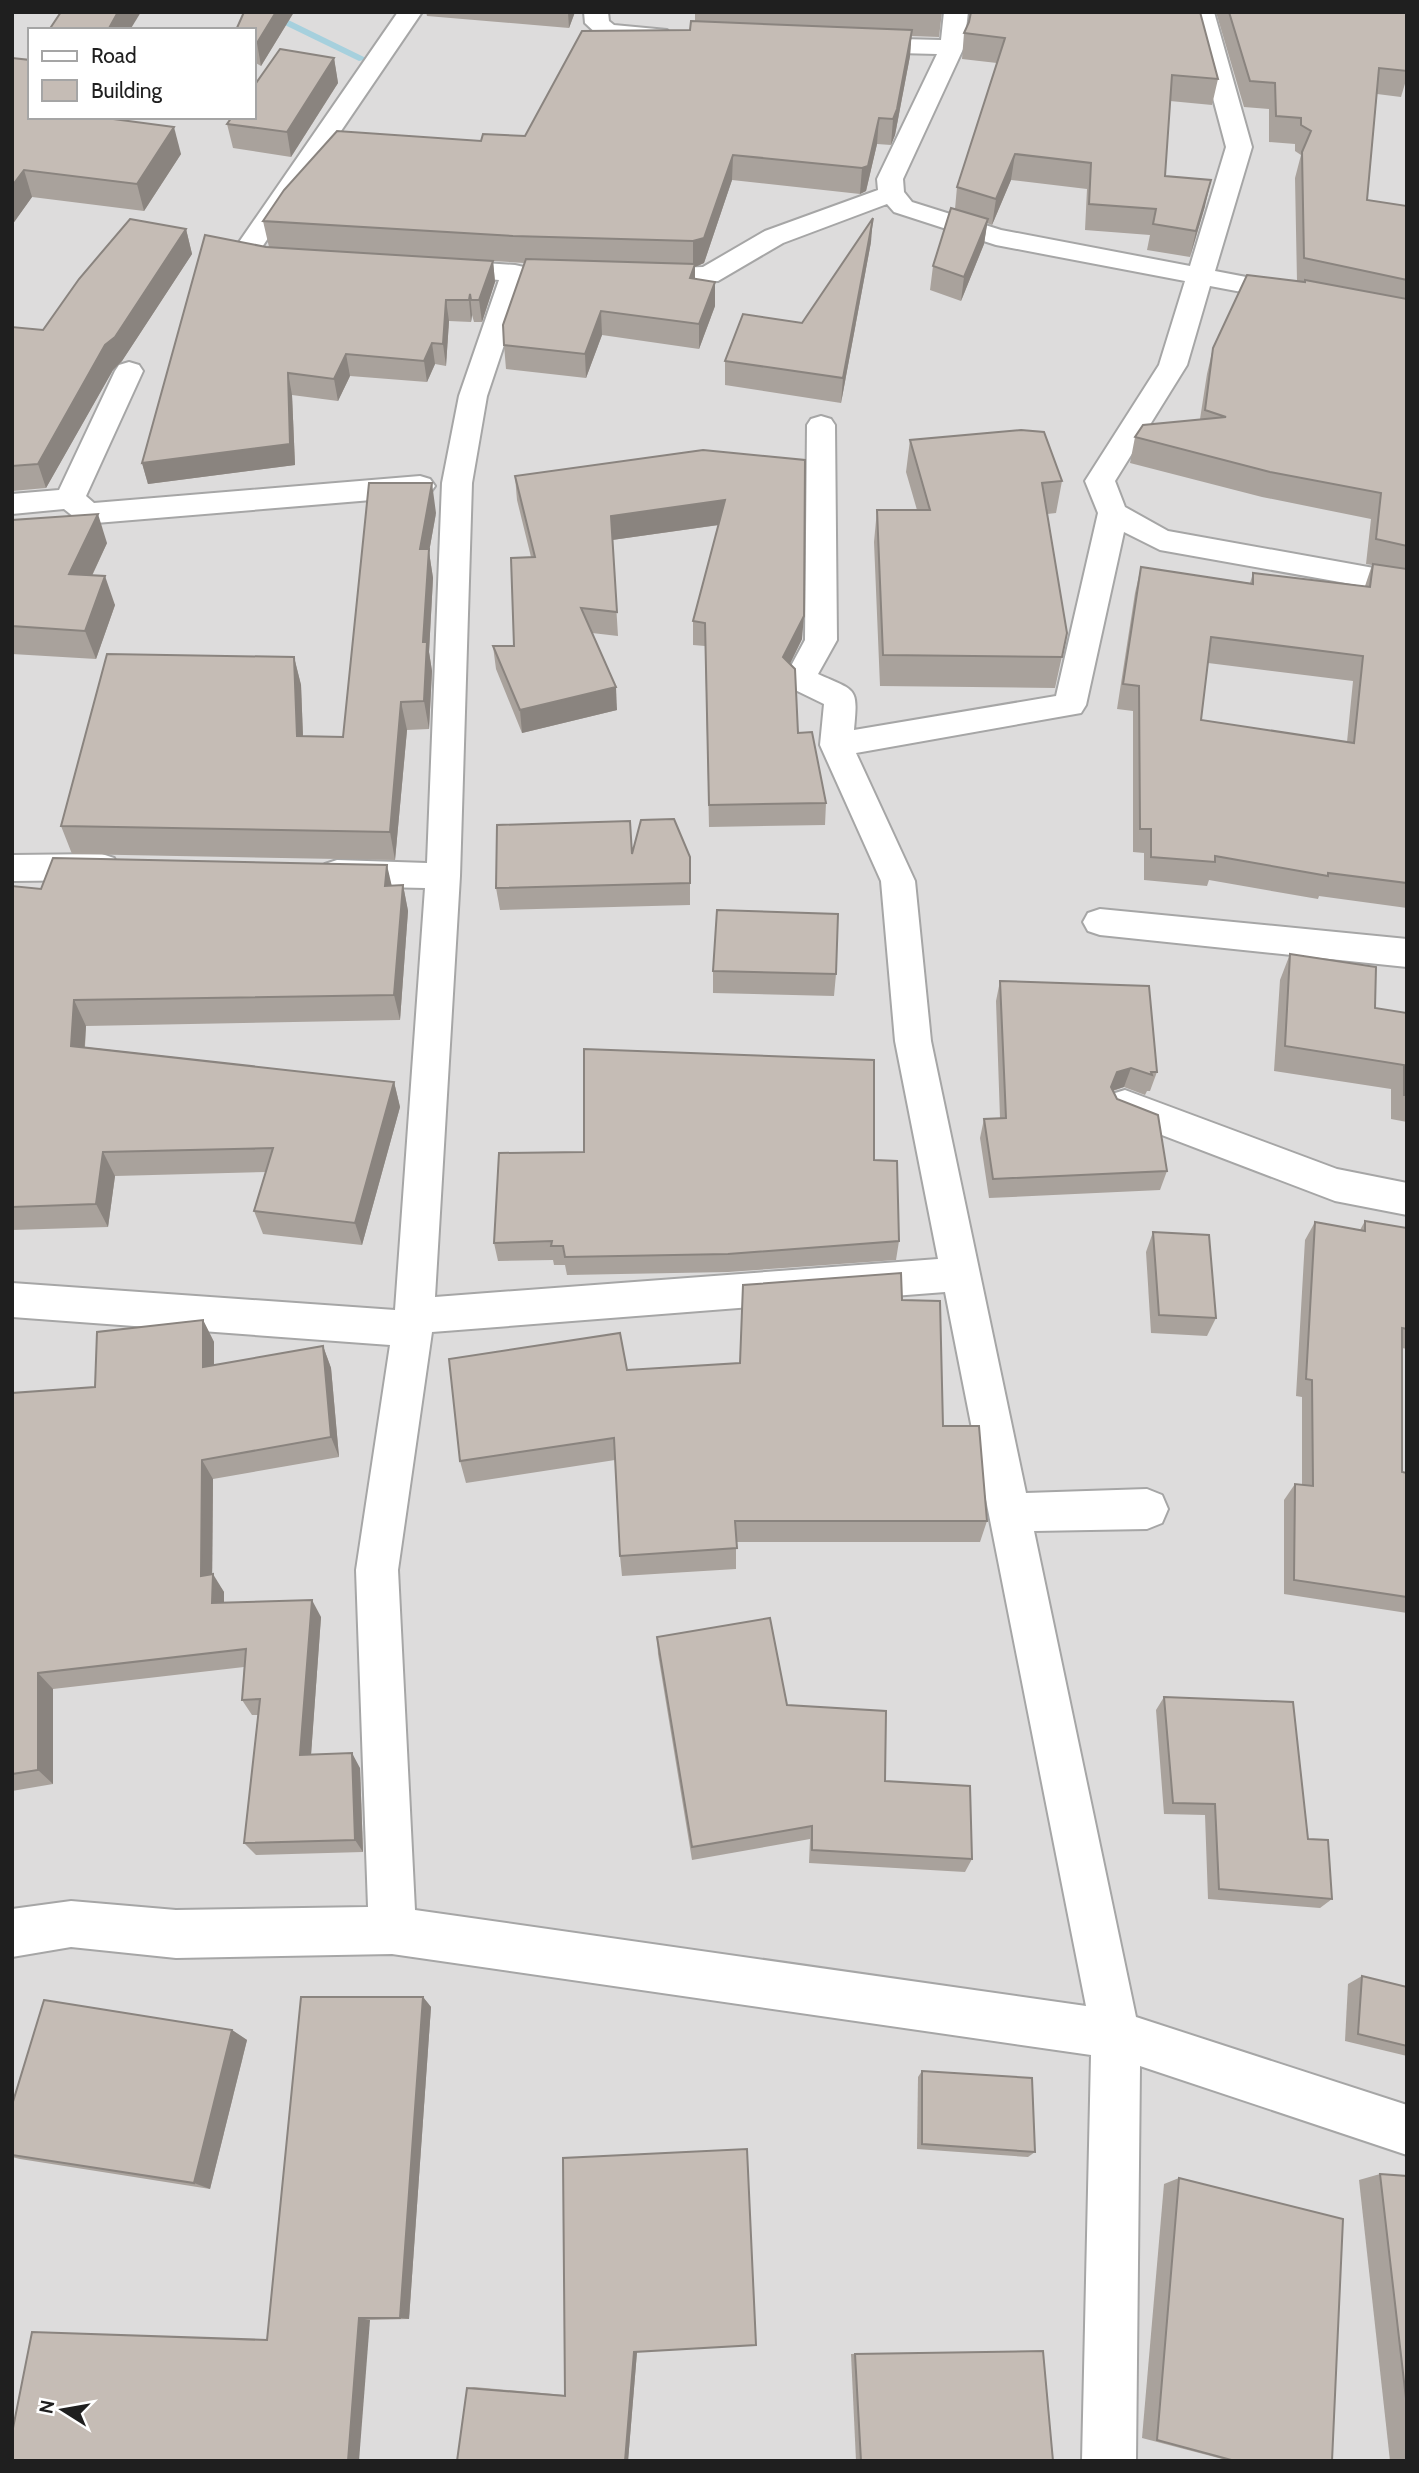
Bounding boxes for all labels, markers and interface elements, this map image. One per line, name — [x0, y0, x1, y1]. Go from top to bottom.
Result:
legend — [28, 28, 256, 119]
text: Road — [91, 43, 137, 68]
text: Building — [91, 78, 163, 103]
north arrow — [28, 2375, 98, 2445]
text: N — [34, 2398, 59, 2416]

